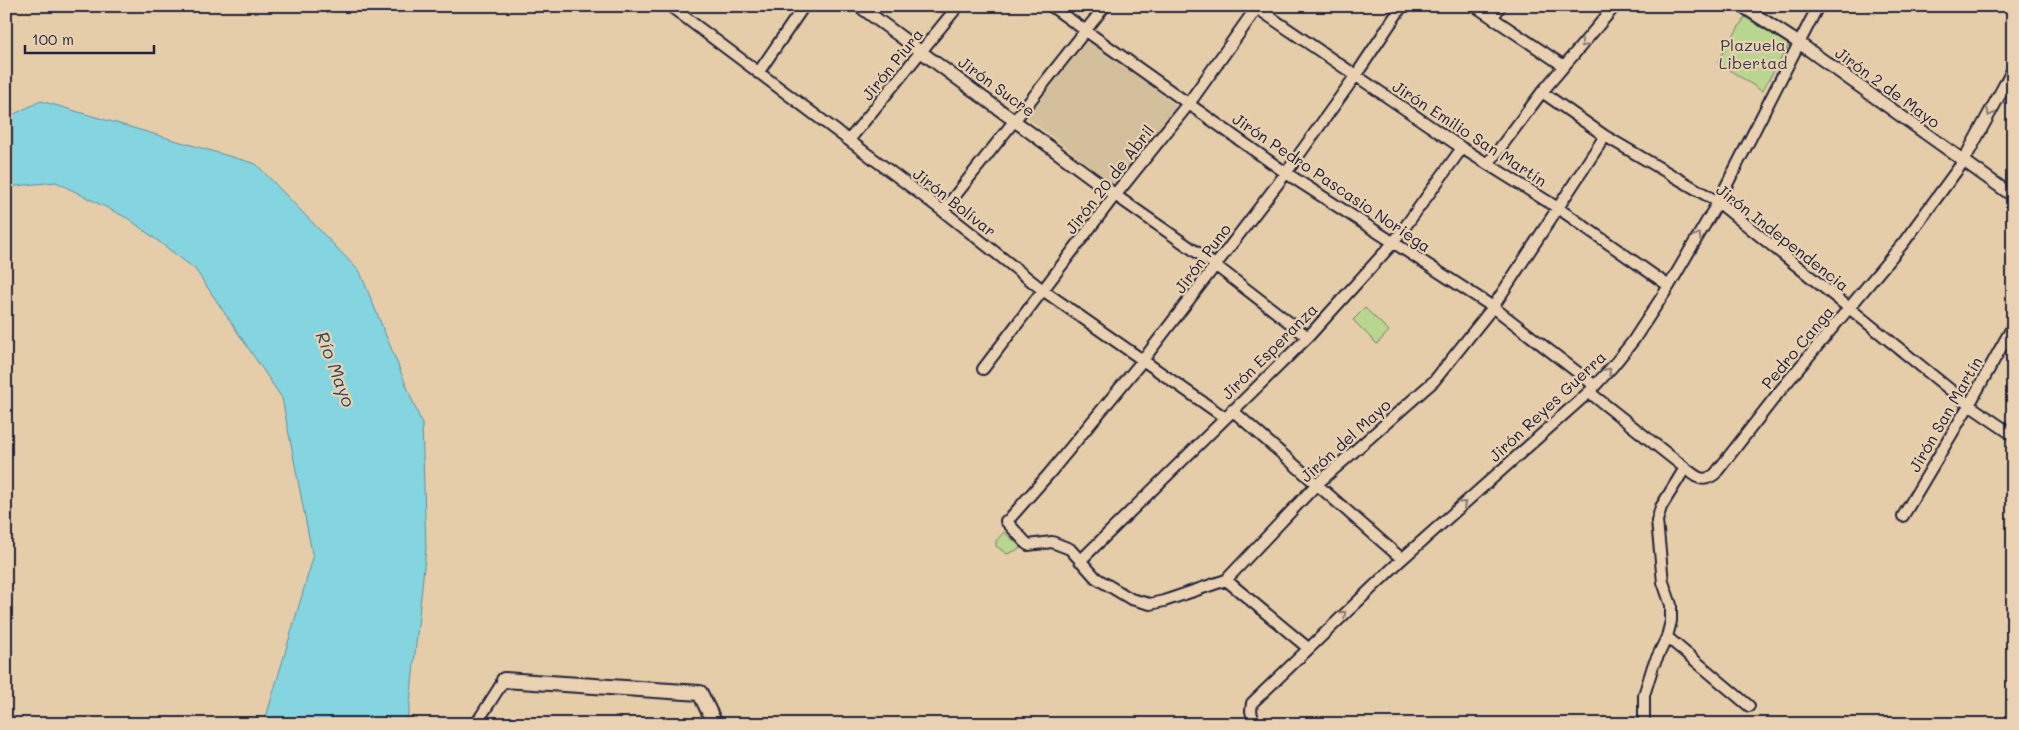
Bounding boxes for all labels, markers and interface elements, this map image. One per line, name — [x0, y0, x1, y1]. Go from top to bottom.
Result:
scale bar — [25, 22, 154, 54]
street label: Jirón Piura — [857, 24, 927, 104]
text: 100 m — [32, 29, 74, 49]
park label: Plazuela Libertad — [1719, 34, 1787, 73]
one-way arrow — [1580, 38, 1589, 47]
street label: Jirón 2 de Mayo — [1831, 42, 1945, 132]
street label: Jirón Sucre — [954, 51, 1040, 121]
street label: Jirón Emilio San Martín — [1389, 75, 1551, 191]
street label: Jirón Pedro Pascasio Noriega — [1229, 108, 1435, 256]
one-way arrow — [1986, 108, 1996, 117]
street label: Jirón 20 de Abril — [1060, 120, 1158, 238]
street label: Jirón Bolívar — [909, 163, 1001, 241]
street label: Jirón Independencia — [1712, 179, 1854, 295]
street label: Jirón Puno — [1169, 219, 1235, 297]
one-way arrow — [1692, 232, 1702, 241]
street label: Jirón Esperanza — [1216, 298, 1322, 404]
street label: Pedro Canga — [1756, 301, 1838, 393]
water label: Río Mayo — [311, 328, 362, 411]
street label: Jirón Reyes Guerra — [1484, 346, 1610, 466]
street label: Jirón San Martín — [1903, 353, 1987, 475]
one-way arrow — [1602, 368, 1611, 377]
street label: Jirón del Mayo — [1295, 394, 1395, 486]
one-way arrow — [1457, 501, 1466, 510]
one-way arrow — [1338, 611, 1347, 620]

